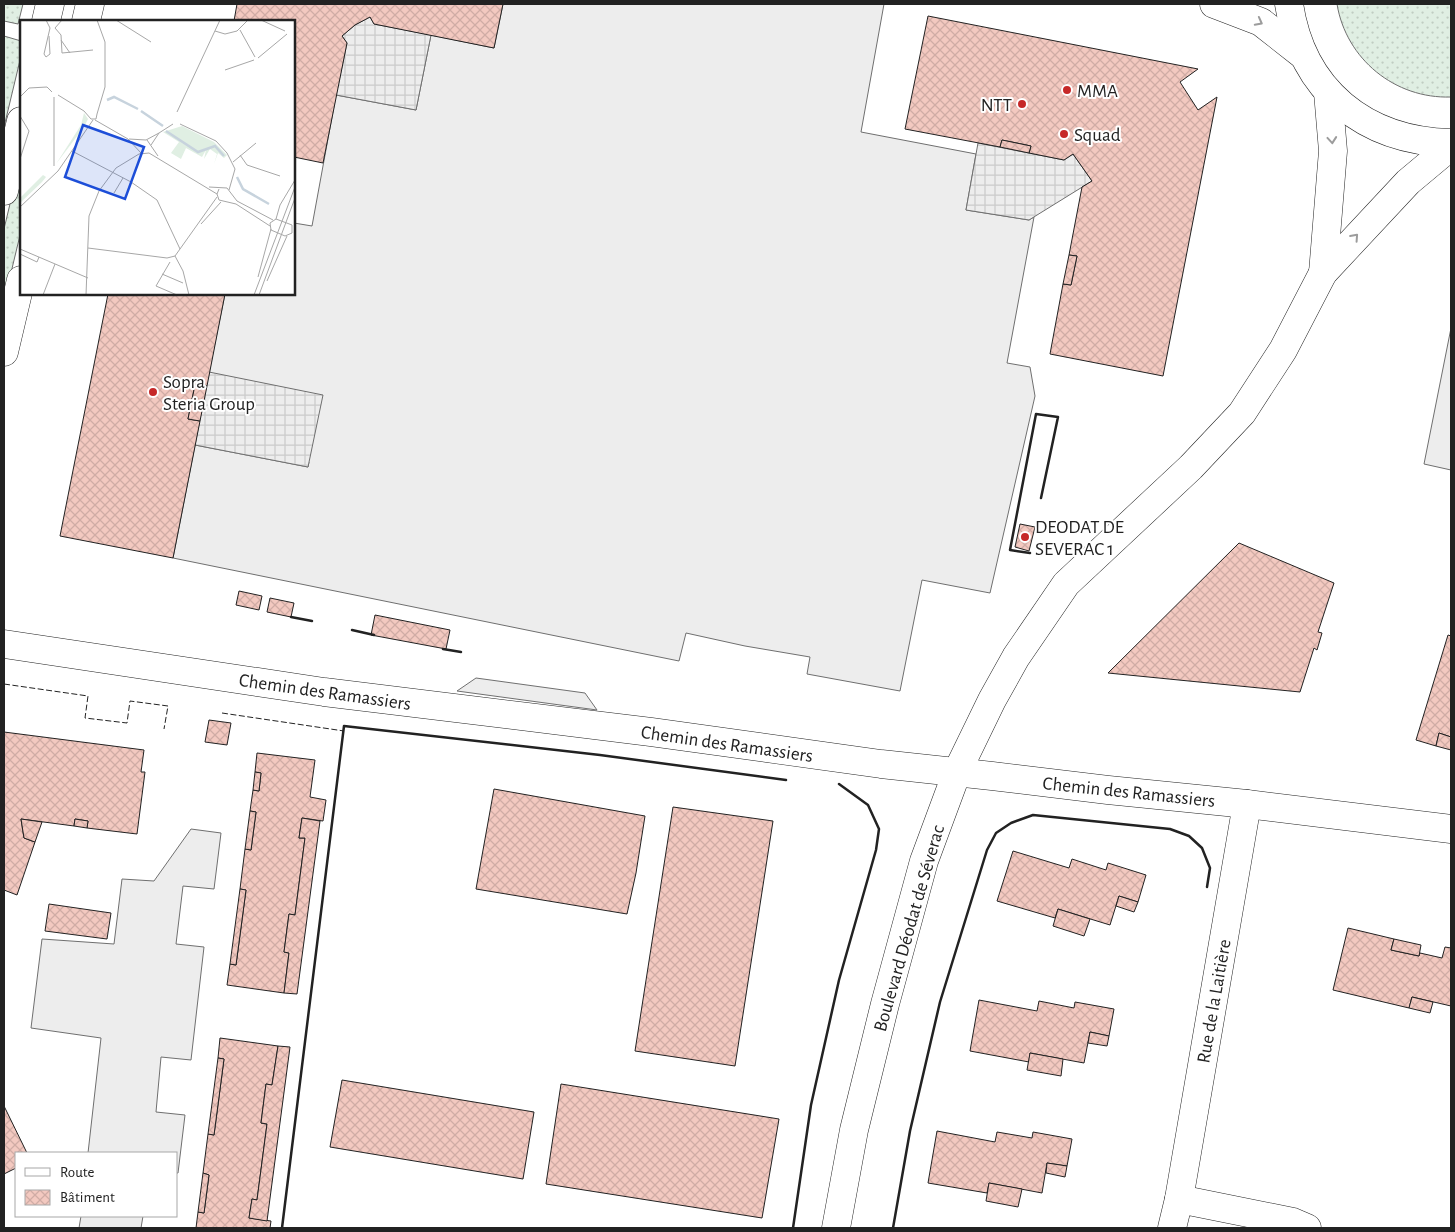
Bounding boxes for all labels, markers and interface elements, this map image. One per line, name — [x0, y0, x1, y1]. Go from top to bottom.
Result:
one-way arrow — [1254, 16, 1263, 26]
inset map — [20, 20, 295, 295]
place label: MMA — [1077, 82, 1118, 101]
marker: MMA — [1061, 84, 1073, 96]
place label: NTT — [981, 96, 1012, 115]
marker: NTT — [1016, 98, 1028, 110]
place label: Squad — [1074, 126, 1121, 145]
marker: Squad — [1058, 128, 1070, 140]
one-way arrow — [1326, 136, 1337, 144]
one-way arrow — [1350, 234, 1359, 243]
place label: Sopra Steria Group — [163, 373, 255, 414]
marker: Sopra Steria Group — [147, 386, 159, 398]
place label: DEODAT DE SEVERAC 1 — [1035, 518, 1124, 559]
marker: DEODAT DE SEVERAC 1 — [1019, 531, 1031, 543]
street label: Chemin des Ramassiers — [238, 671, 412, 714]
street label: Chemin des Ramassiers — [640, 723, 814, 766]
street label: Chemin des Ramassiers — [1042, 774, 1216, 811]
street label: Boulevard Déodat de Séverac — [871, 823, 948, 1034]
street label: Rue de la Laitière — [1194, 938, 1235, 1065]
legend — [15, 1152, 178, 1217]
text: Route — [60, 1165, 94, 1180]
text: Bâtiment — [60, 1190, 115, 1205]

